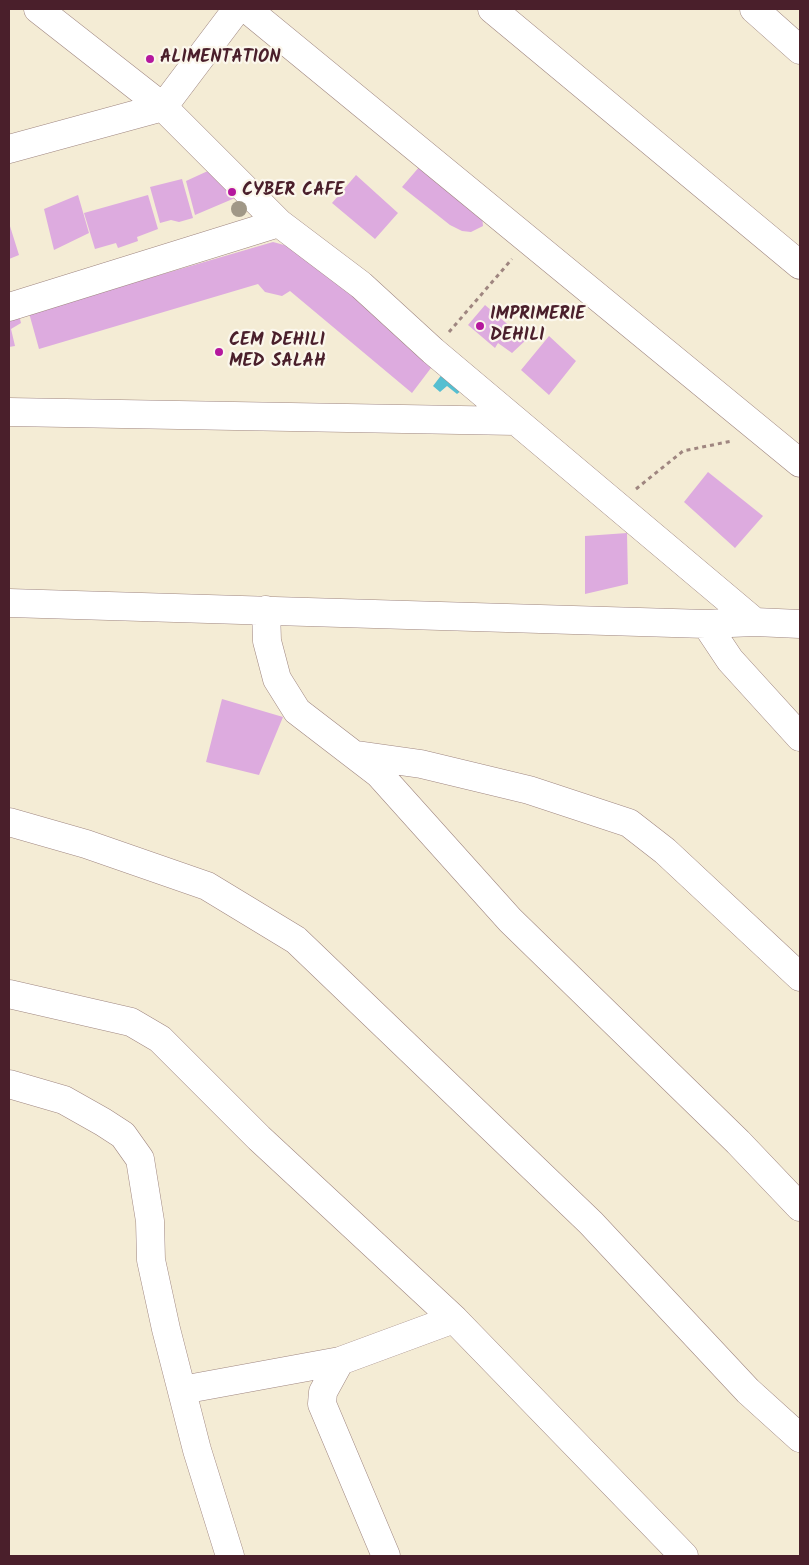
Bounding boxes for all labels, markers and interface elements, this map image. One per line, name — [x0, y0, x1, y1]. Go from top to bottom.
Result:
place label: ALIMENTATION — [160, 48, 281, 70]
marker: ALIMENTATION — [144, 53, 156, 65]
place label: CYBER CAFE — [242, 181, 344, 203]
marker: CYBER CAFE — [226, 186, 238, 198]
place label: IMPRIMERIE DEHILI — [490, 305, 585, 348]
marker: IMPRIMERIE DEHILI — [474, 320, 486, 332]
place label: CEM DEHILI MED SALAH — [229, 331, 326, 374]
marker: CEM DEHILI MED SALAH — [213, 346, 225, 358]

